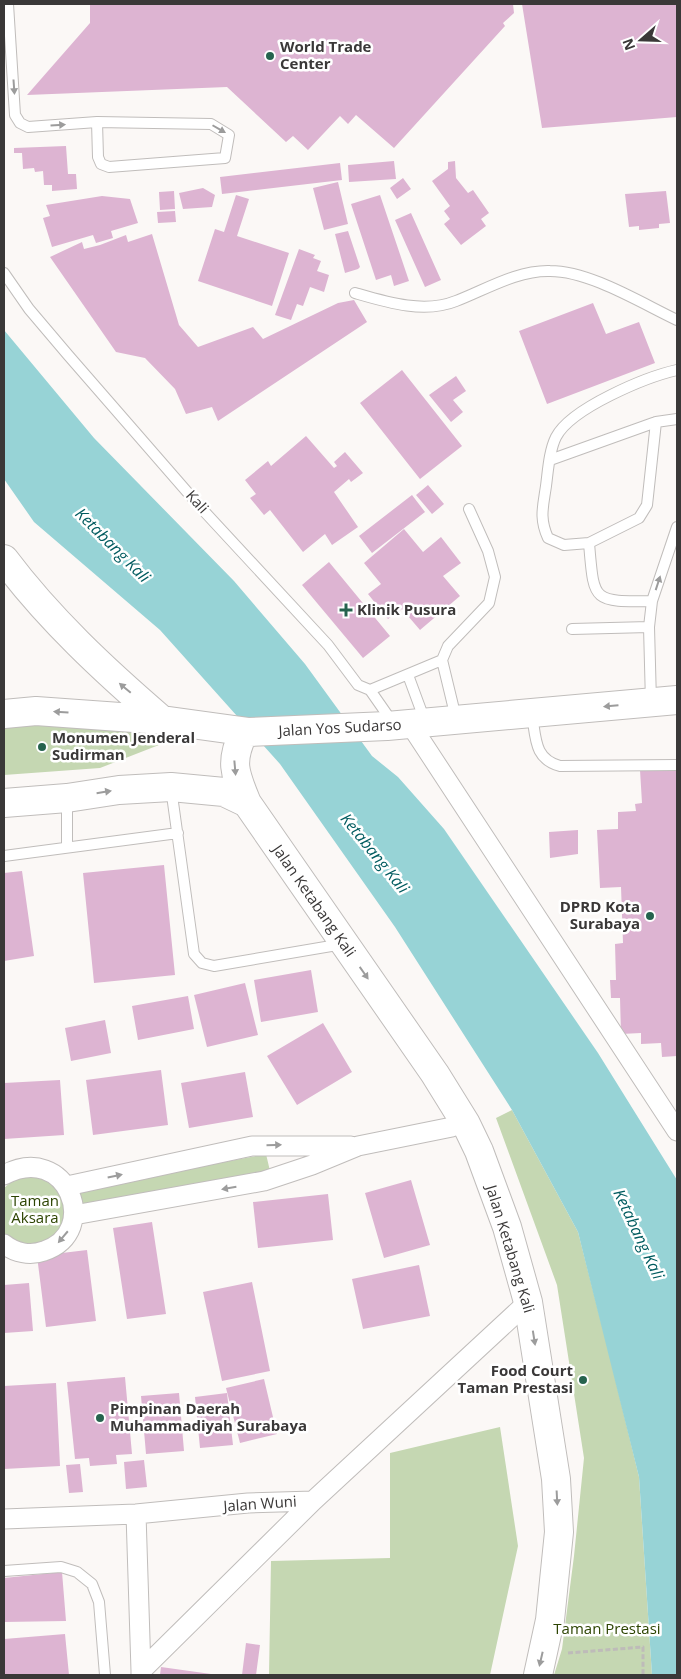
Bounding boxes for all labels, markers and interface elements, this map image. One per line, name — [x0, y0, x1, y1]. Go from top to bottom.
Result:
north arrow — [616, 15, 666, 65]
place label: World Trade Center — [280, 36, 372, 73]
text: N — [617, 36, 639, 53]
marker: World Trade Center — [264, 50, 276, 62]
one-way arrow — [10, 80, 18, 96]
one-way arrow — [50, 121, 66, 129]
one-way arrow — [213, 124, 226, 133]
street label: Kali — [182, 485, 214, 517]
water label: Ketabang Kali — [71, 503, 156, 588]
one-way arrow — [655, 575, 663, 590]
place label: Klinik Pusura — [357, 599, 456, 619]
marker: Klinik Pusura — [339, 603, 353, 617]
one-way arrow — [119, 683, 132, 694]
one-way arrow — [603, 702, 619, 710]
one-way arrow — [53, 708, 69, 716]
street label: Jalan Yos Sudarso — [276, 714, 402, 740]
place label: Monumen Jenderal Sudirman — [52, 727, 195, 764]
marker: Monumen Jenderal Sudirman — [36, 741, 48, 753]
one-way arrow — [231, 760, 239, 776]
one-way arrow — [97, 788, 113, 796]
water label: Ketabang Kali — [336, 808, 415, 898]
street label: Jalan Ketabang Kali — [267, 839, 361, 961]
place label: DPRD Kota Surabaya — [560, 896, 640, 933]
marker: DPRD Kota Surabaya — [644, 910, 656, 922]
one-way arrow — [359, 966, 369, 980]
one-way arrow — [266, 1141, 282, 1149]
one-way arrow — [107, 1172, 122, 1180]
street label: Jalan Ketabang Kali — [481, 1180, 540, 1315]
one-way arrow — [220, 1184, 236, 1192]
water label: Ketabang Kali — [608, 1185, 670, 1284]
park label: Taman Aksara — [11, 1190, 59, 1227]
one-way arrow — [58, 1231, 69, 1244]
one-way arrow — [531, 1330, 539, 1346]
place label: Food Court Taman Prestasi — [458, 1360, 573, 1397]
marker: Food Court Taman Prestasi — [577, 1374, 589, 1386]
place label: Pimpinan Daerah Muhammadiyah Surabaya — [110, 1398, 307, 1435]
marker: Pimpinan Daerah Muhammadiyah Surabaya — [94, 1412, 106, 1424]
street label: Jalan Wuni — [221, 1490, 297, 1516]
one-way arrow — [554, 1491, 562, 1507]
park label: Taman Prestasi — [553, 1618, 661, 1638]
one-way arrow — [537, 1652, 545, 1667]

